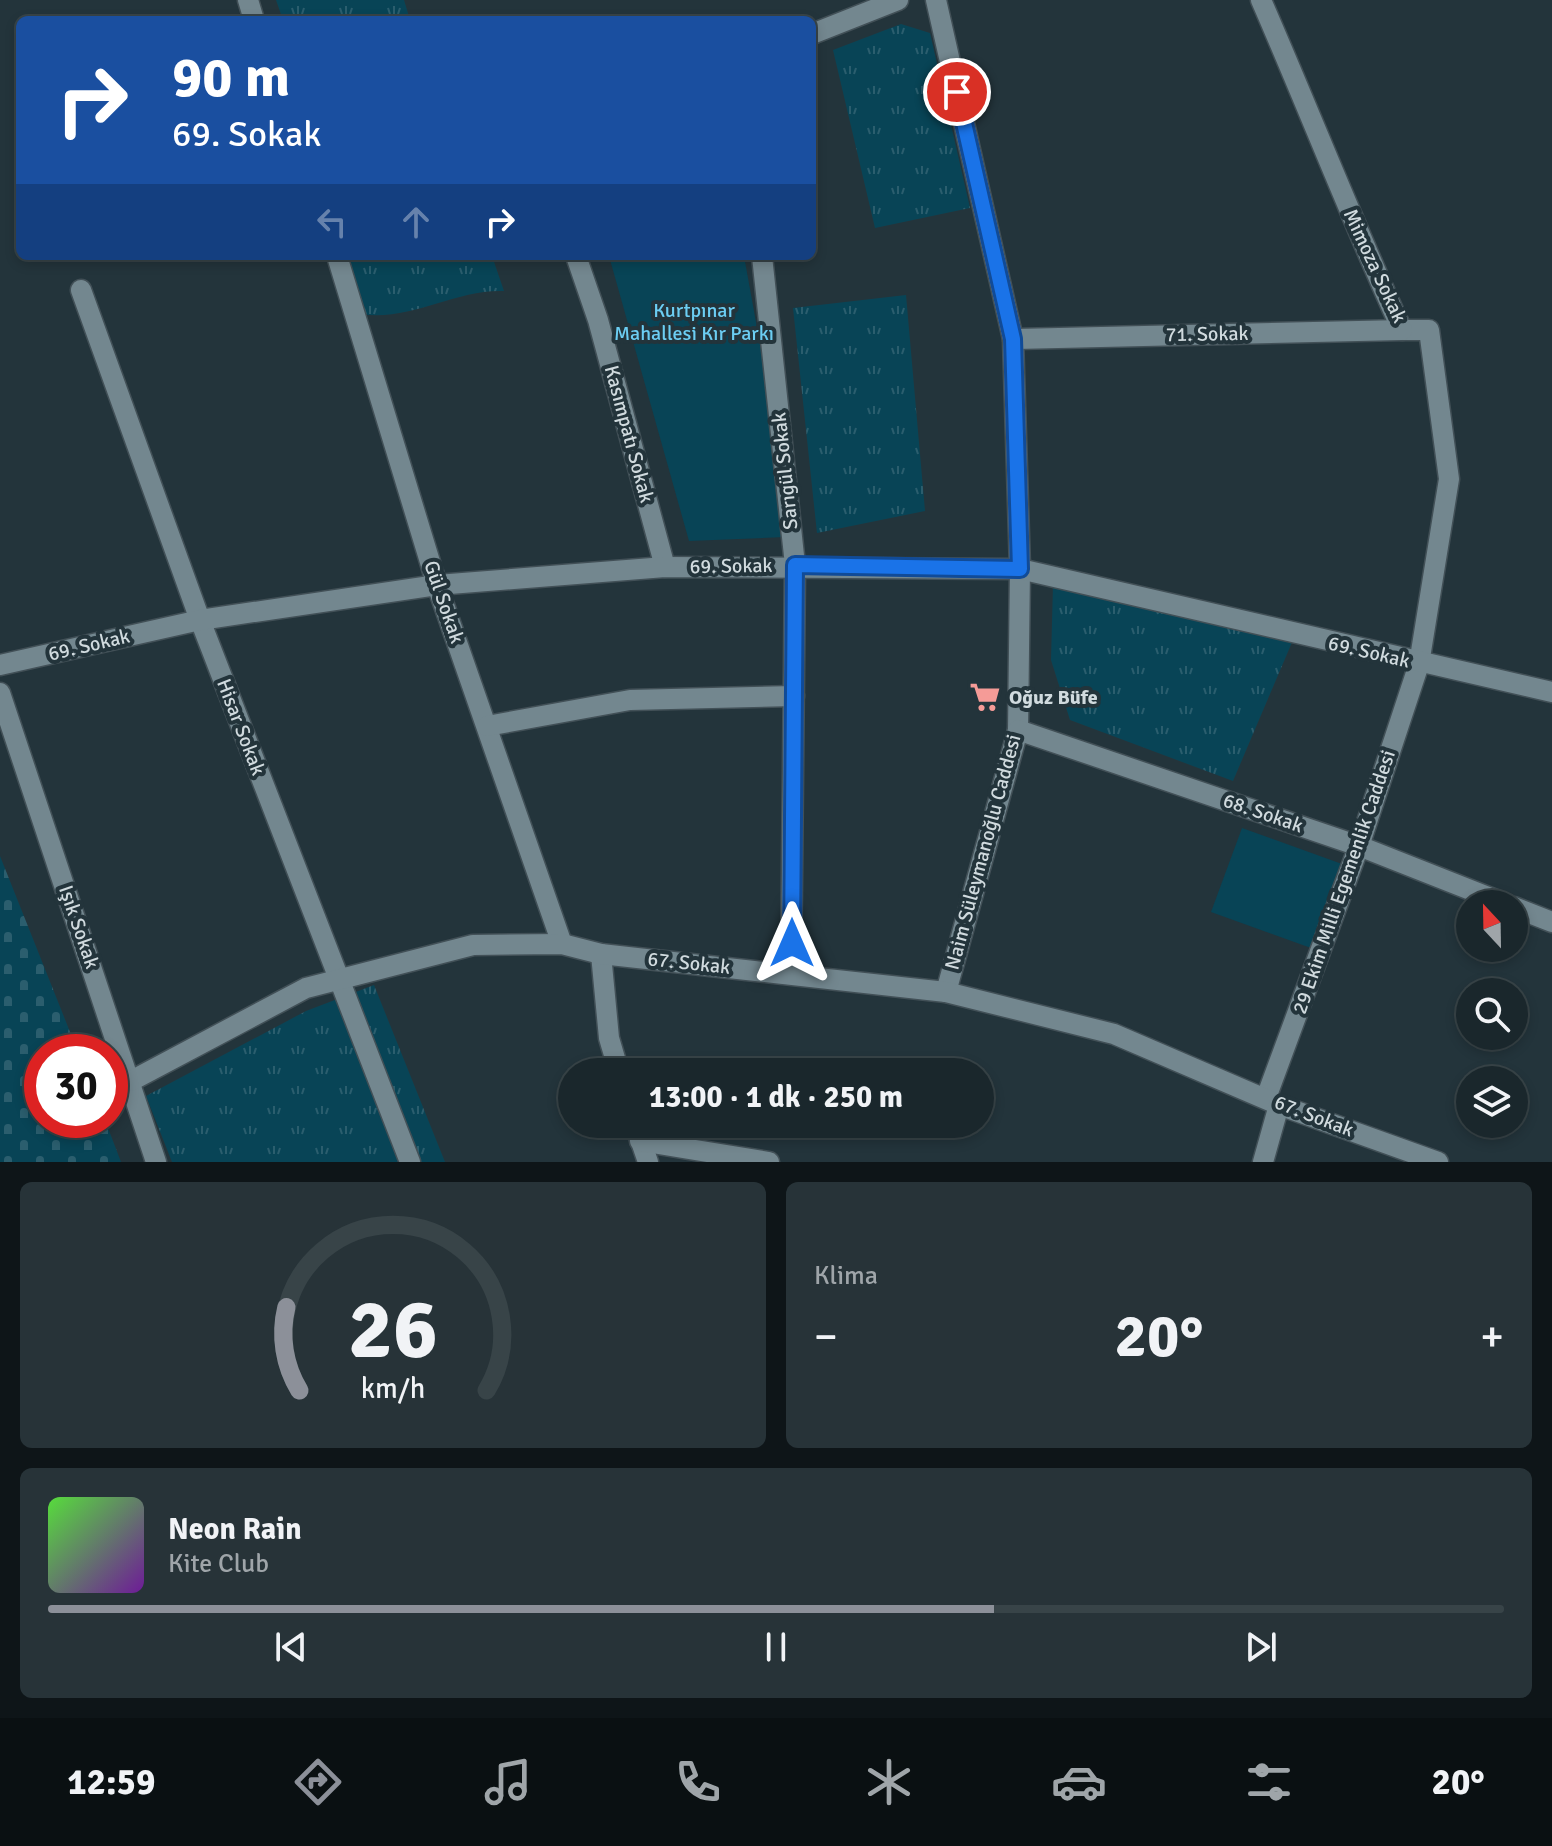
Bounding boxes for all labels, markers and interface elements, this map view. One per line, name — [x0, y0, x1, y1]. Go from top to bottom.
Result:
text: 90 m — [172, 43, 290, 112]
icon: right — [40, 48, 144, 152]
pin — [923, 58, 991, 126]
icon: arrive — [935, 70, 979, 114]
text: 69. Sokak — [172, 112, 321, 157]
icon: left — [310, 200, 354, 244]
icon: ahead — [394, 200, 438, 244]
icon: right — [478, 200, 522, 244]
street label: Mimoza Sokak — [1338, 205, 1412, 327]
park label: Kurtpınar Mahallesi Kır Parkı — [614, 298, 774, 346]
street label: 71. Sokak — [1165, 321, 1249, 347]
street label: Kasımpatı Sokak — [599, 362, 659, 506]
street label: Sarıgül Sokak — [766, 411, 804, 531]
street label: 69. Sokak — [689, 553, 773, 579]
street label: Gül Sokak — [418, 557, 470, 647]
street label: 69. Sokak — [46, 623, 132, 667]
street label: 69. Sokak — [1326, 630, 1412, 674]
street label: Hisar Sokak — [211, 675, 271, 779]
supermarket icon: Oğuz Büfe — [968, 680, 1002, 714]
place label: Oğuz Büfe — [1009, 685, 1098, 710]
street label: Naim Süleymanoğlu Caddesi — [940, 732, 1026, 972]
street label: 29 Ekim Milli Egemenlik Caddesi — [1287, 747, 1401, 1017]
street label: 68. Sokak — [1220, 788, 1306, 838]
street label: Işık Sokak — [53, 882, 105, 972]
north arrow — [1456, 890, 1528, 962]
map controls — [1456, 890, 1528, 1138]
position arrow — [750, 901, 834, 985]
street label: 67. Sokak — [646, 946, 732, 980]
button: search — [1456, 978, 1528, 1050]
speed limit sign: 30 — [24, 1034, 128, 1138]
button: layers — [1456, 1066, 1528, 1138]
text: 13:00 · 1 dk · 250 m — [649, 1079, 903, 1116]
street label: 67. Sokak — [1271, 1089, 1357, 1143]
text: Klima — [814, 1260, 878, 1292]
text: 26 — [348, 1279, 438, 1381]
text: 20° — [1115, 1300, 1203, 1374]
text: − — [814, 1310, 838, 1364]
text: + — [1480, 1310, 1504, 1364]
text: km/h — [361, 1371, 425, 1406]
text: Neon Rain — [168, 1511, 302, 1548]
text: Kite Club — [168, 1548, 269, 1580]
icon: previous — [269, 1625, 313, 1669]
icon: pause — [754, 1625, 798, 1669]
icon: next — [1239, 1625, 1283, 1669]
icon: directions — [290, 1754, 346, 1810]
icon: music — [480, 1754, 536, 1810]
icon: phone — [670, 1754, 726, 1810]
icon: climate — [861, 1754, 917, 1810]
icon: car — [1051, 1754, 1107, 1810]
icon: filters — [1241, 1754, 1297, 1810]
text: 12:59 — [67, 1760, 156, 1805]
text: 20° — [1431, 1760, 1485, 1805]

